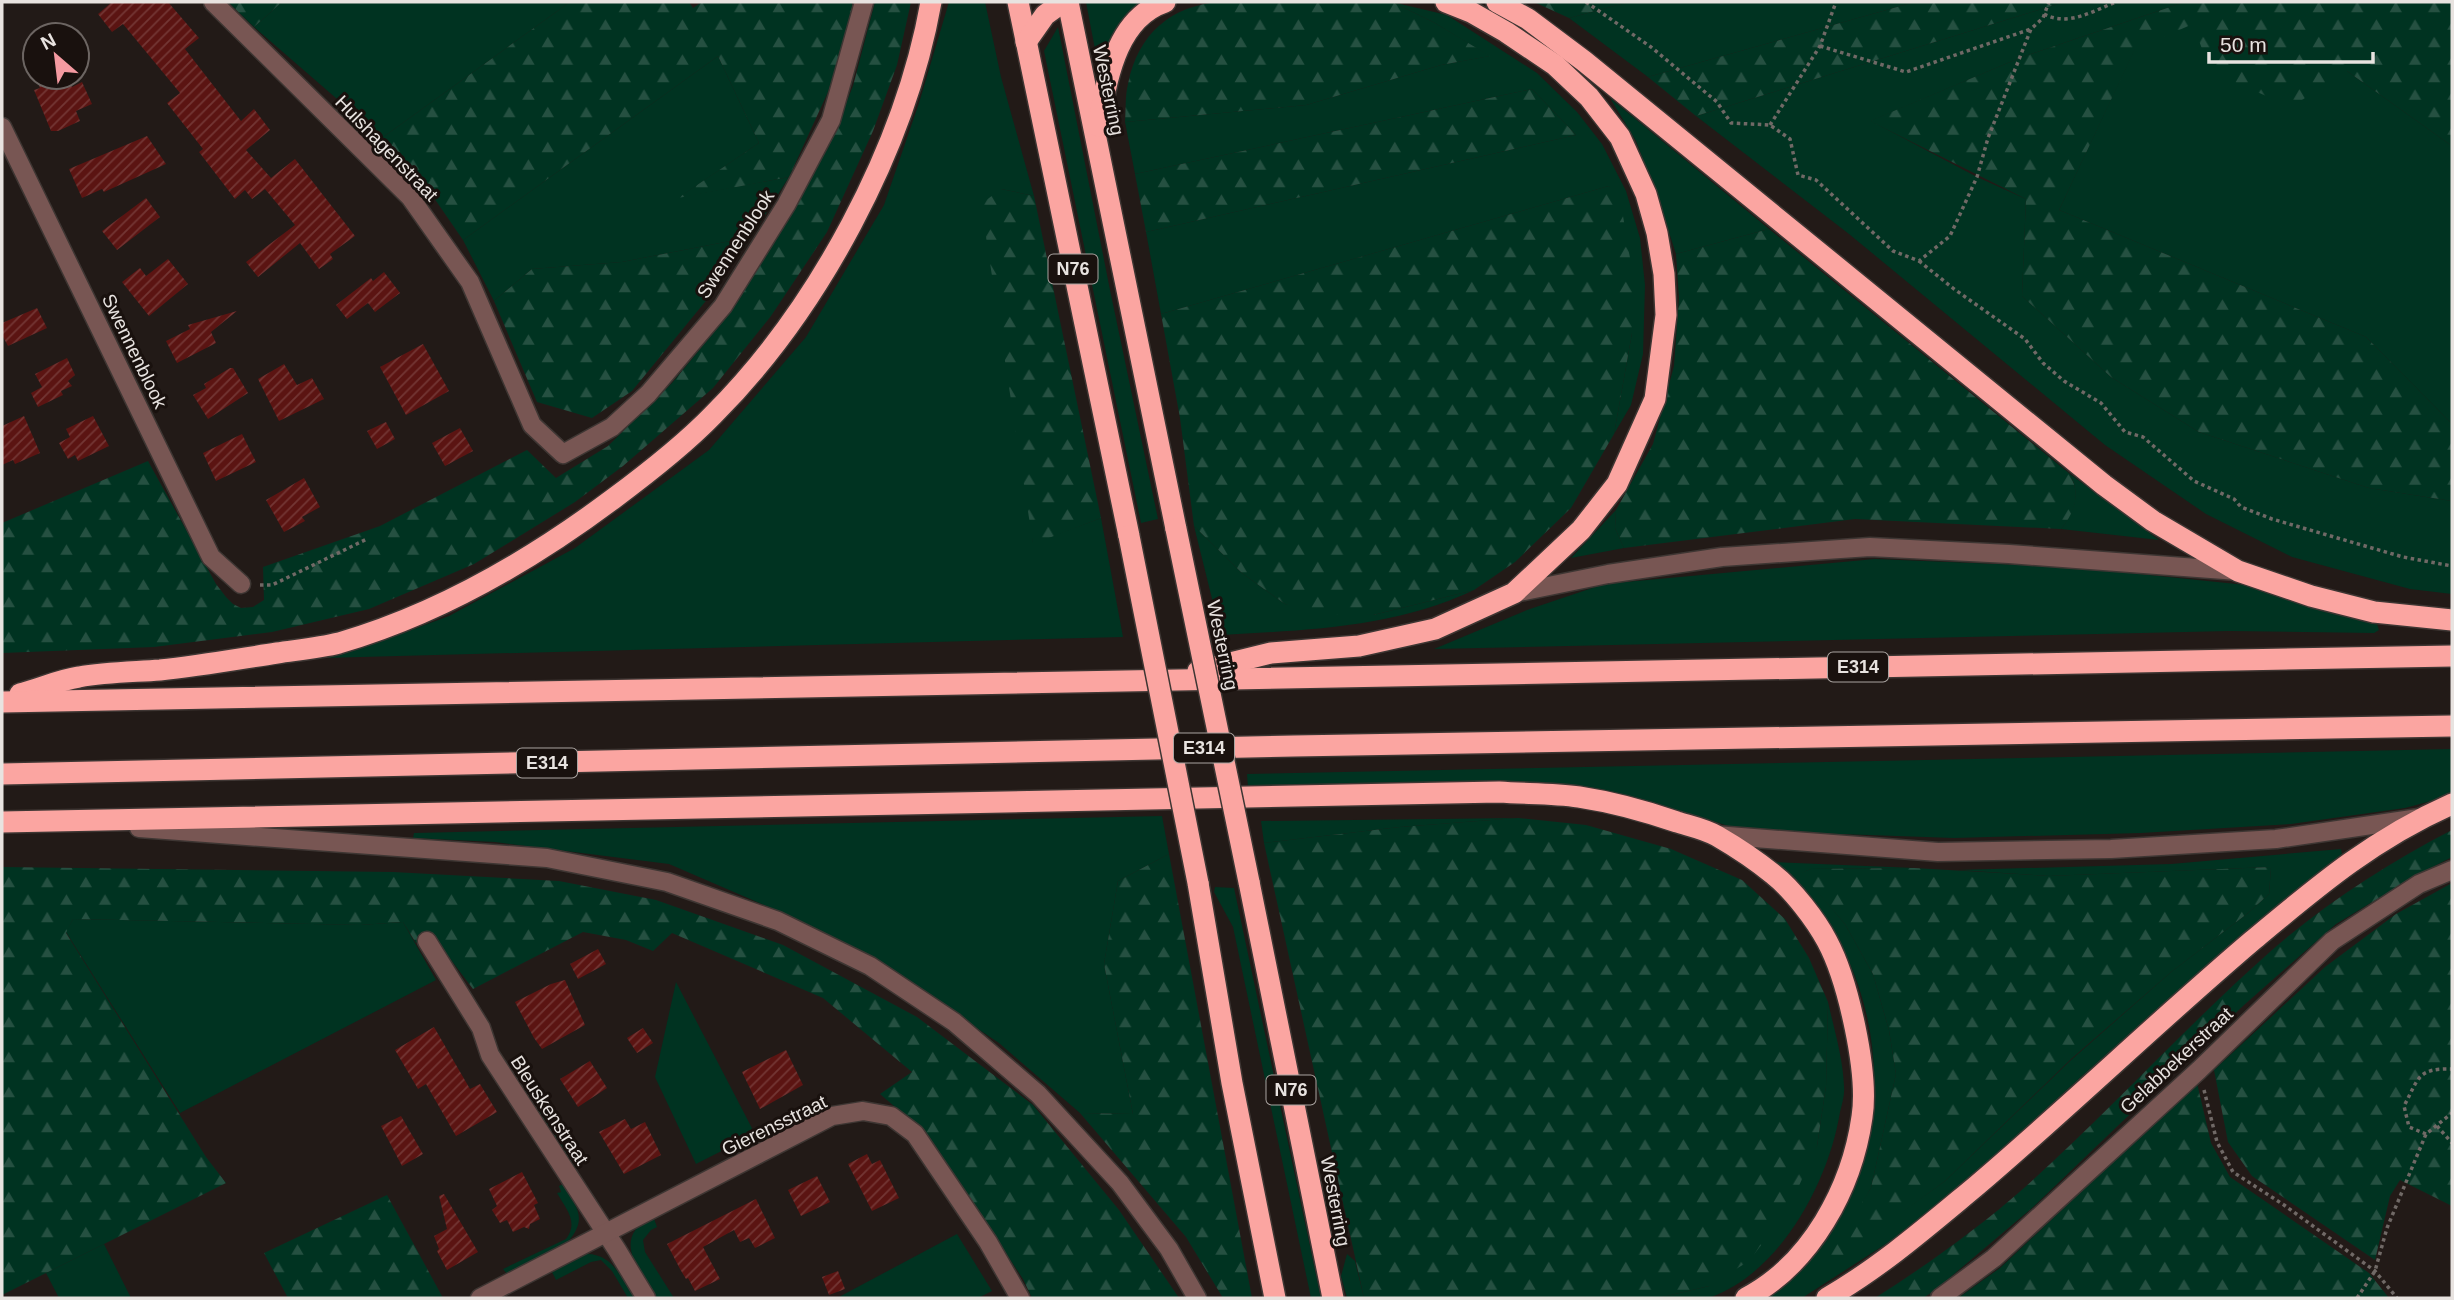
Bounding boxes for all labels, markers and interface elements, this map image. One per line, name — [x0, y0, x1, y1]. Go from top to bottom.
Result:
north arrow — [21, 21, 91, 91]
scale bar — [2209, 21, 2374, 65]
text: N — [37, 29, 59, 54]
text: 50 m — [2220, 33, 2267, 56]
street label: Westerring — [1089, 43, 1128, 137]
street label: Hulshagenstraat — [331, 91, 443, 206]
street label: Swennenblook — [693, 186, 778, 302]
road number: N76 — [1048, 255, 1098, 284]
street label: Swennenblook — [98, 291, 172, 412]
street label: Westerring — [1203, 598, 1242, 692]
road number: E314 — [1828, 652, 1888, 682]
road number: E314 — [1174, 734, 1234, 762]
road number: E314 — [517, 748, 577, 778]
street label: Gelabbekerstraat — [2116, 1002, 2237, 1118]
street label: Bleuskenstraat — [507, 1052, 593, 1169]
road number: N76 — [1266, 1076, 1316, 1105]
street label: Gierensstraat — [718, 1091, 831, 1160]
street label: Westerring — [1316, 1154, 1355, 1248]

